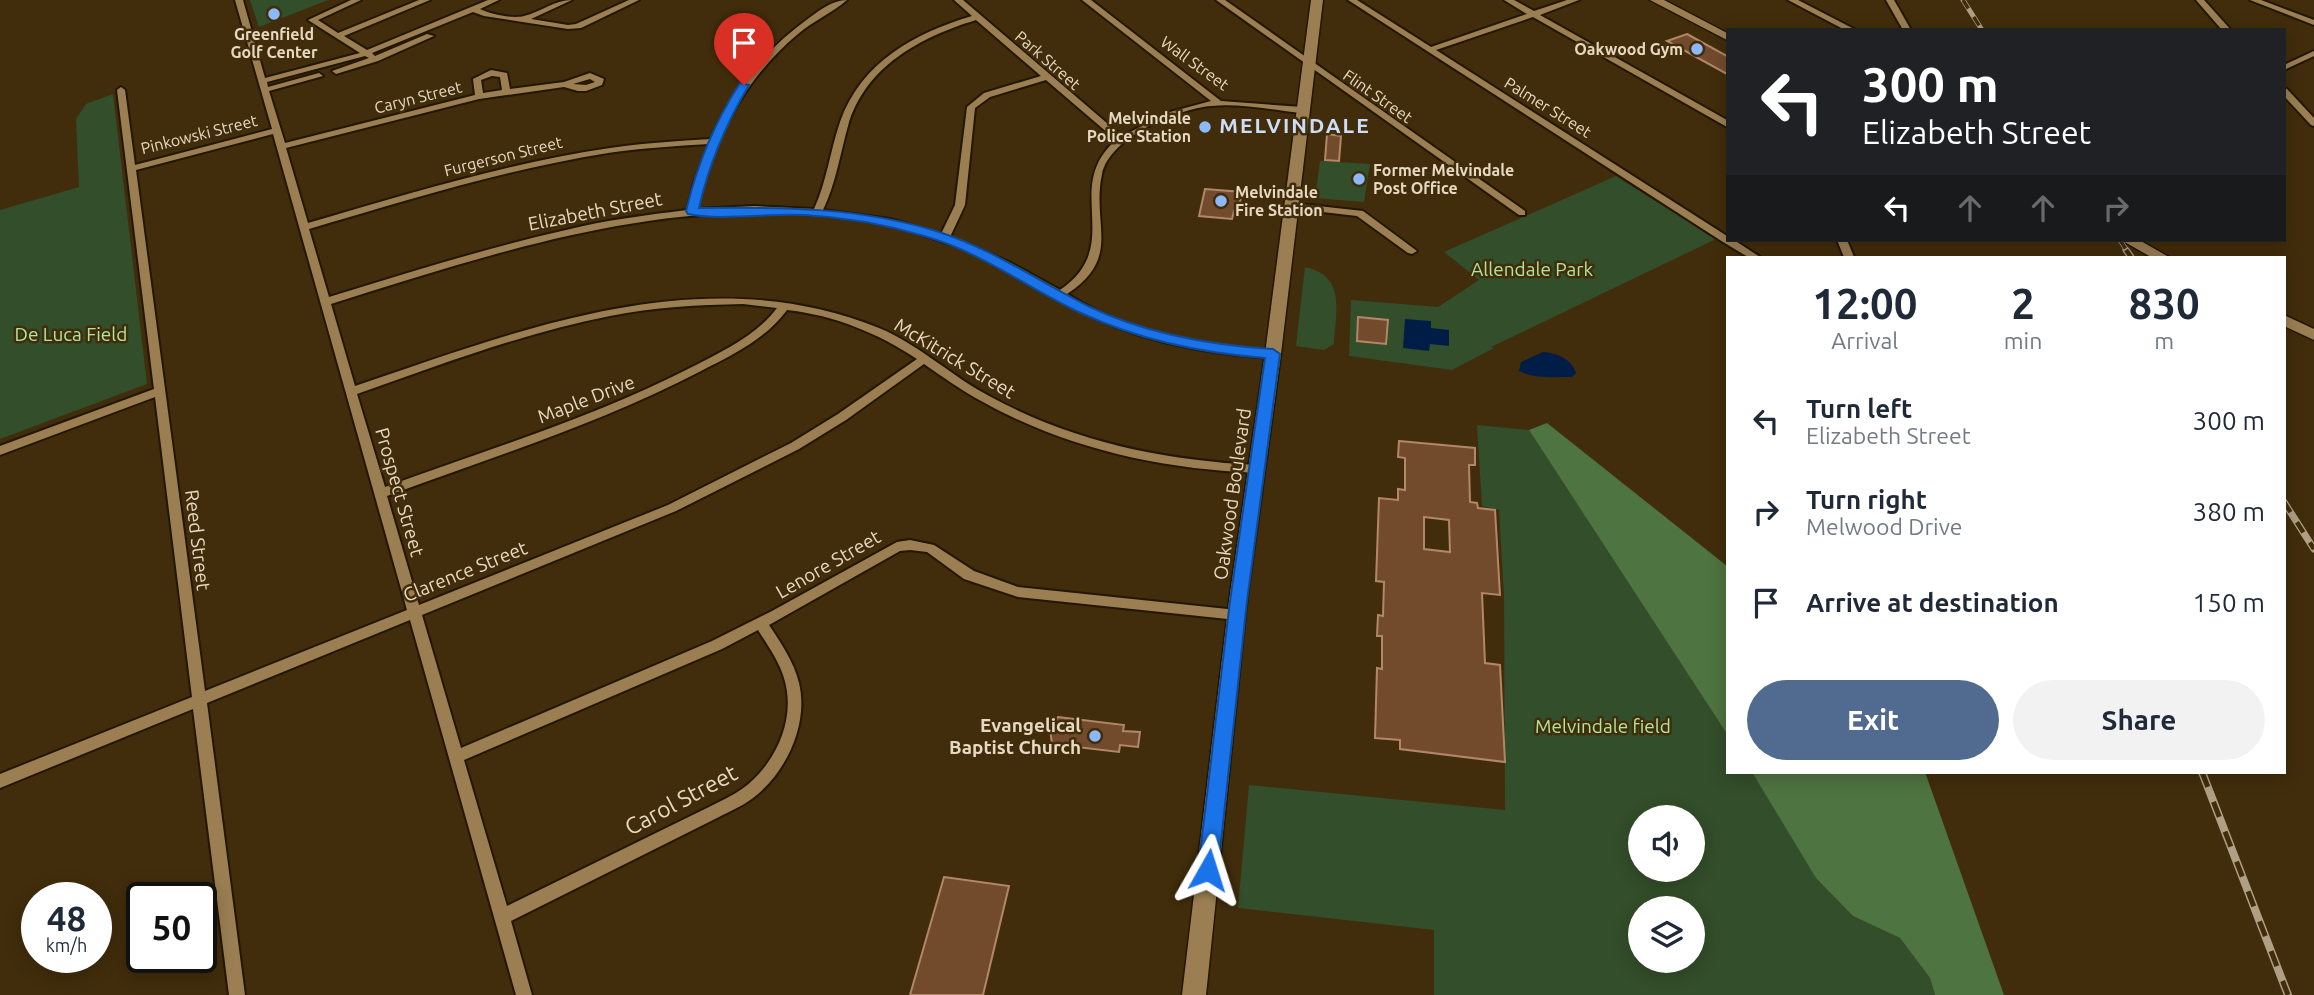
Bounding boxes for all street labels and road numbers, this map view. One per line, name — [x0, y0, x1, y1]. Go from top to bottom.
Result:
street label: Park Street — [1012, 27, 1085, 94]
street label: Wall Street — [1158, 32, 1233, 94]
street label: Flint Street — [1340, 66, 1417, 127]
street label: Palmer Street — [1501, 73, 1595, 141]
street label: Caryn Street — [372, 77, 464, 117]
street label: Pinkowski Street — [139, 111, 260, 157]
street label: Furgerson Street — [442, 132, 565, 179]
street label: Elizabeth Street — [526, 187, 664, 235]
street label: McKitrick Street — [891, 313, 1020, 403]
street label: Maple Drive — [534, 370, 638, 428]
street label: Oakwood Boulevard — [1209, 407, 1255, 581]
street label: Prospect Street — [371, 425, 429, 560]
street label: Reed Street — [181, 488, 215, 592]
street label: Lenore Street — [772, 525, 885, 603]
street label: Clarence Street — [400, 536, 531, 606]
street label: Carol Street — [620, 760, 741, 840]

